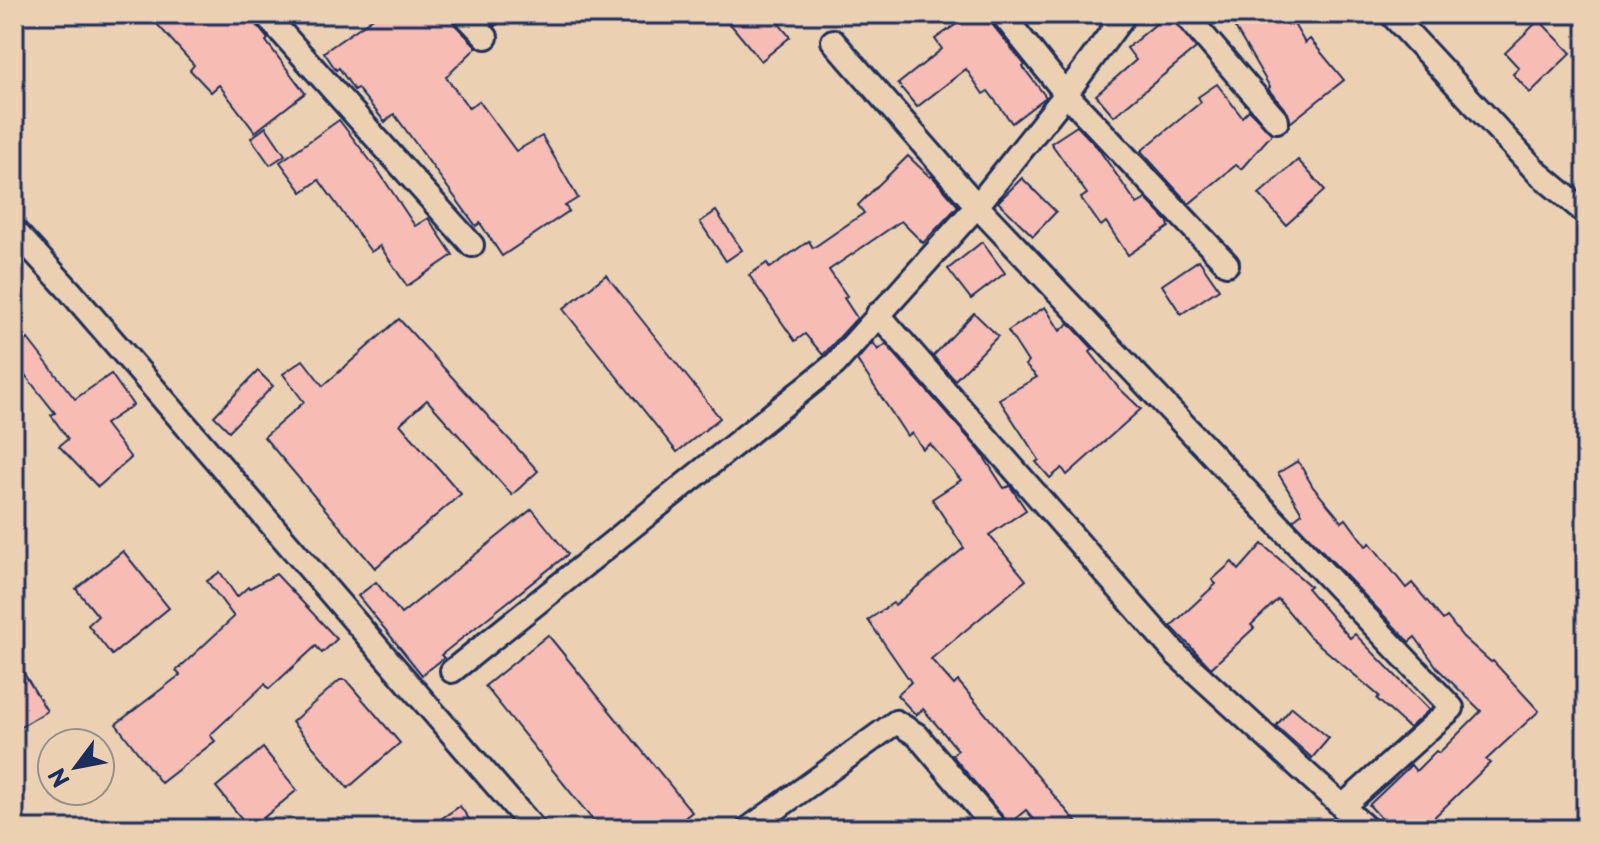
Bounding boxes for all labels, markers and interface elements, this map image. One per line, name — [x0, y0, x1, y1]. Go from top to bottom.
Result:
north arrow — [36, 727, 116, 807]
text: N — [39, 762, 76, 795]

